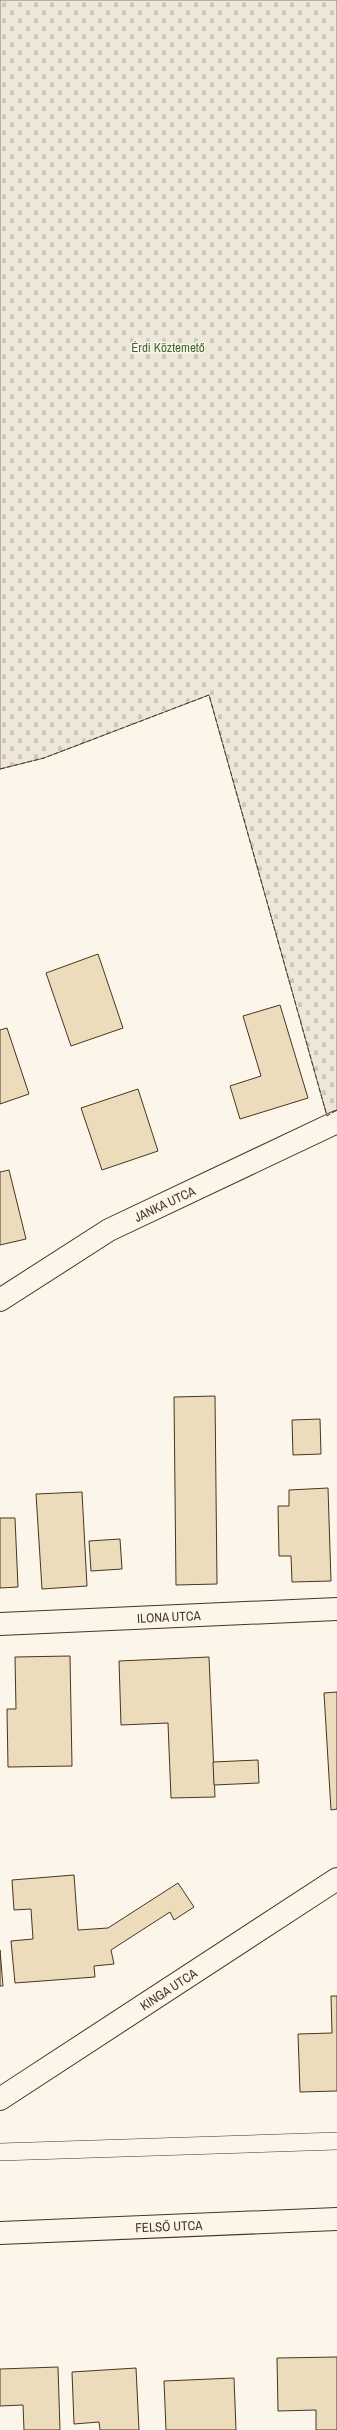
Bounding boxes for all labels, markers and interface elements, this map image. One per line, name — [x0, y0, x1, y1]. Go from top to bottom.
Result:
park label: Érdi Köztemető — [131, 339, 205, 356]
street label: JANKA UTCA — [131, 1182, 199, 1226]
street label: ILONA UTCA — [137, 1607, 202, 1627]
street label: KINGA UTCA — [137, 1964, 201, 2014]
street label: FELSŐ UTCA — [135, 2217, 204, 2236]

